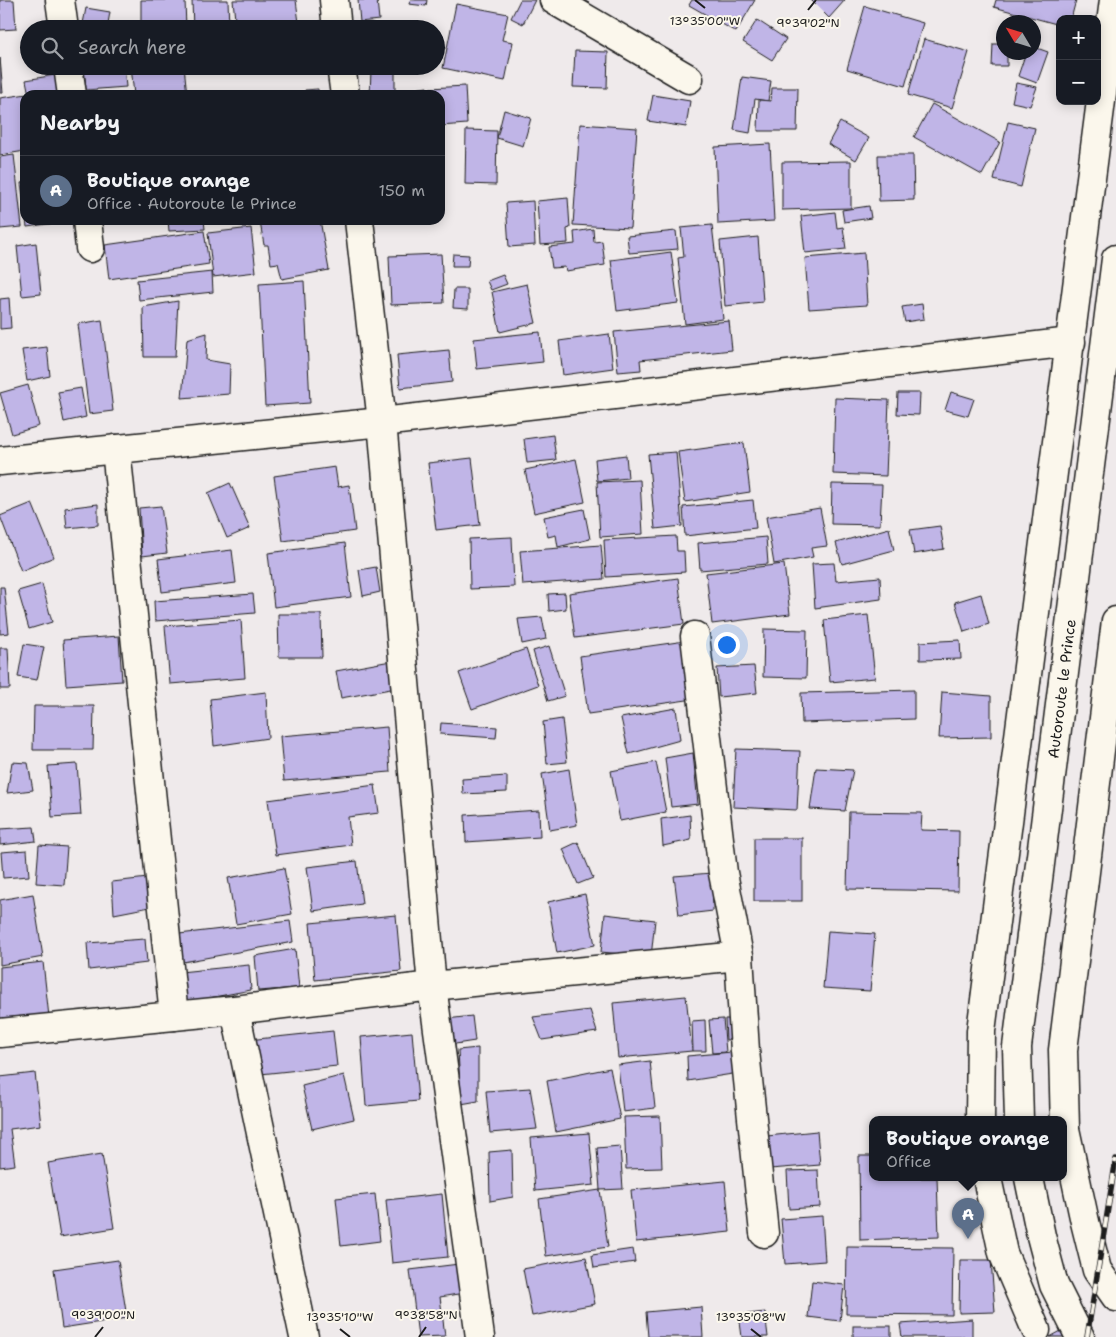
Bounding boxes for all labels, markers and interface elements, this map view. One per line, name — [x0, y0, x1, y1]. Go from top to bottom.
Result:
text: 13°35'00"W — [670, 13, 740, 29]
text: 9°39'02"N — [776, 15, 840, 31]
north arrow — [996, 15, 1041, 60]
map controls — [1056, 15, 1101, 105]
button: + — [1056, 15, 1101, 60]
search box — [20, 20, 445, 75]
icon: search — [38, 34, 66, 62]
text: Search here — [78, 35, 187, 60]
button: − — [1056, 60, 1101, 105]
text: Nearby — [40, 109, 120, 137]
text: Boutique orange — [87, 168, 251, 193]
text: A — [50, 180, 62, 201]
text: 150 m — [378, 180, 425, 201]
text: Office · Autoroute le Prince — [87, 193, 297, 214]
street label: Autoroute le Prince — [1043, 618, 1081, 760]
your location — [714, 632, 740, 658]
popup — [869, 1116, 1067, 1181]
text: Boutique orange — [886, 1126, 1050, 1151]
text: Office — [886, 1151, 931, 1172]
pin: A — [952, 1198, 984, 1239]
text: 9°39'00"N — [71, 1307, 135, 1323]
text: 9°38'58"N — [394, 1307, 458, 1323]
text: 13°35'10"W — [306, 1309, 374, 1325]
text: 13°35'08"W — [716, 1309, 786, 1325]

